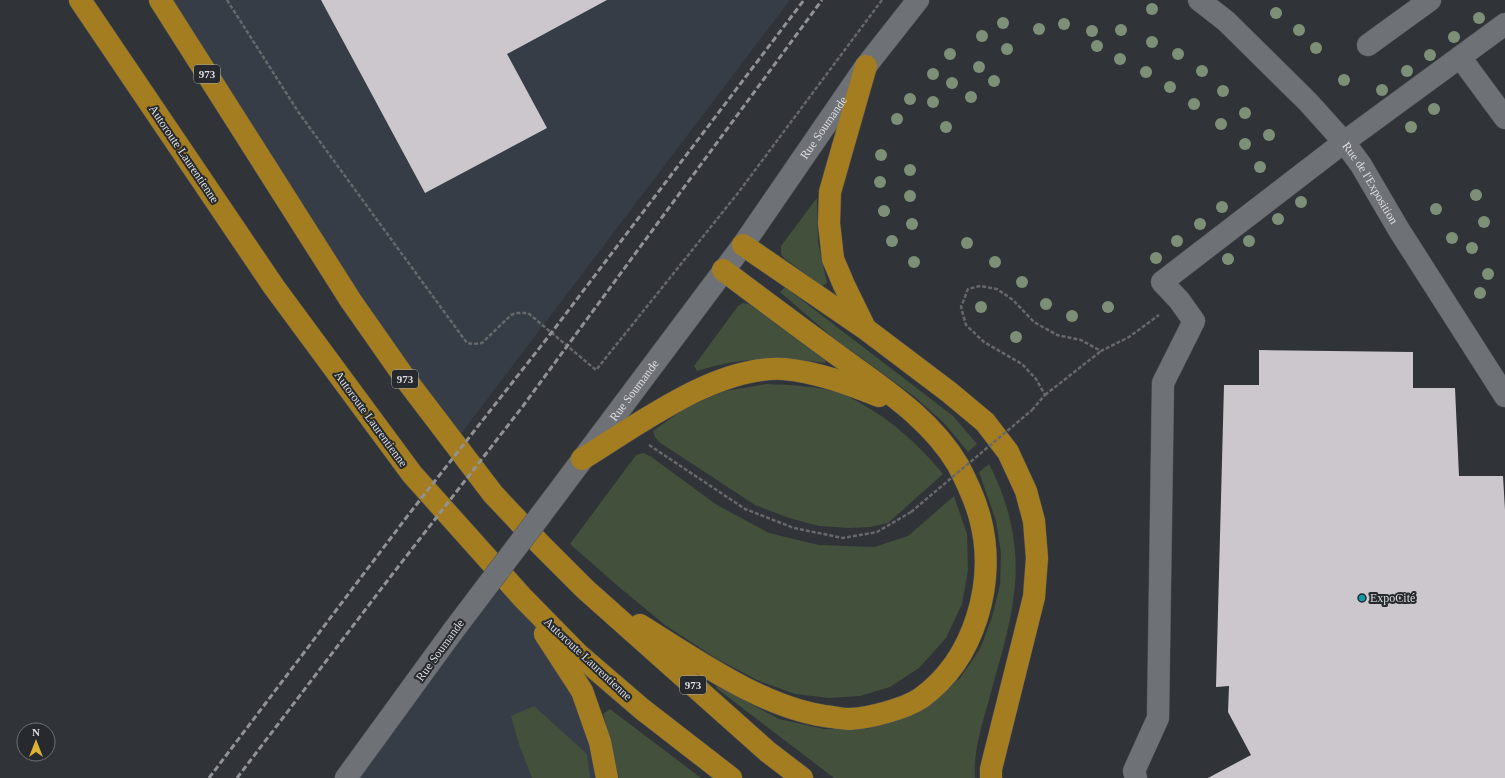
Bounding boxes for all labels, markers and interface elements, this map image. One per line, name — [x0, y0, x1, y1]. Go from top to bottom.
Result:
road number: 973 — [194, 65, 220, 83]
street label: Rue Soumande — [797, 94, 850, 162]
street label: Autoroute Laurentienne — [146, 102, 222, 206]
street label: Rue de l'Exposition — [1339, 139, 1401, 227]
street label: Rue Soumande — [607, 357, 662, 424]
street label: Autoroute Laurentienne — [332, 368, 410, 470]
road number: 973 — [392, 370, 418, 388]
place label: ExpoCité — [1370, 591, 1415, 605]
marker: ExpoCité — [1357, 593, 1367, 603]
street label: Autoroute Laurentienne — [541, 615, 635, 703]
street label: Rue Soumande — [413, 616, 467, 684]
road number: 973 — [680, 676, 706, 694]
north arrow — [16, 722, 56, 762]
text: N — [32, 726, 40, 738]

